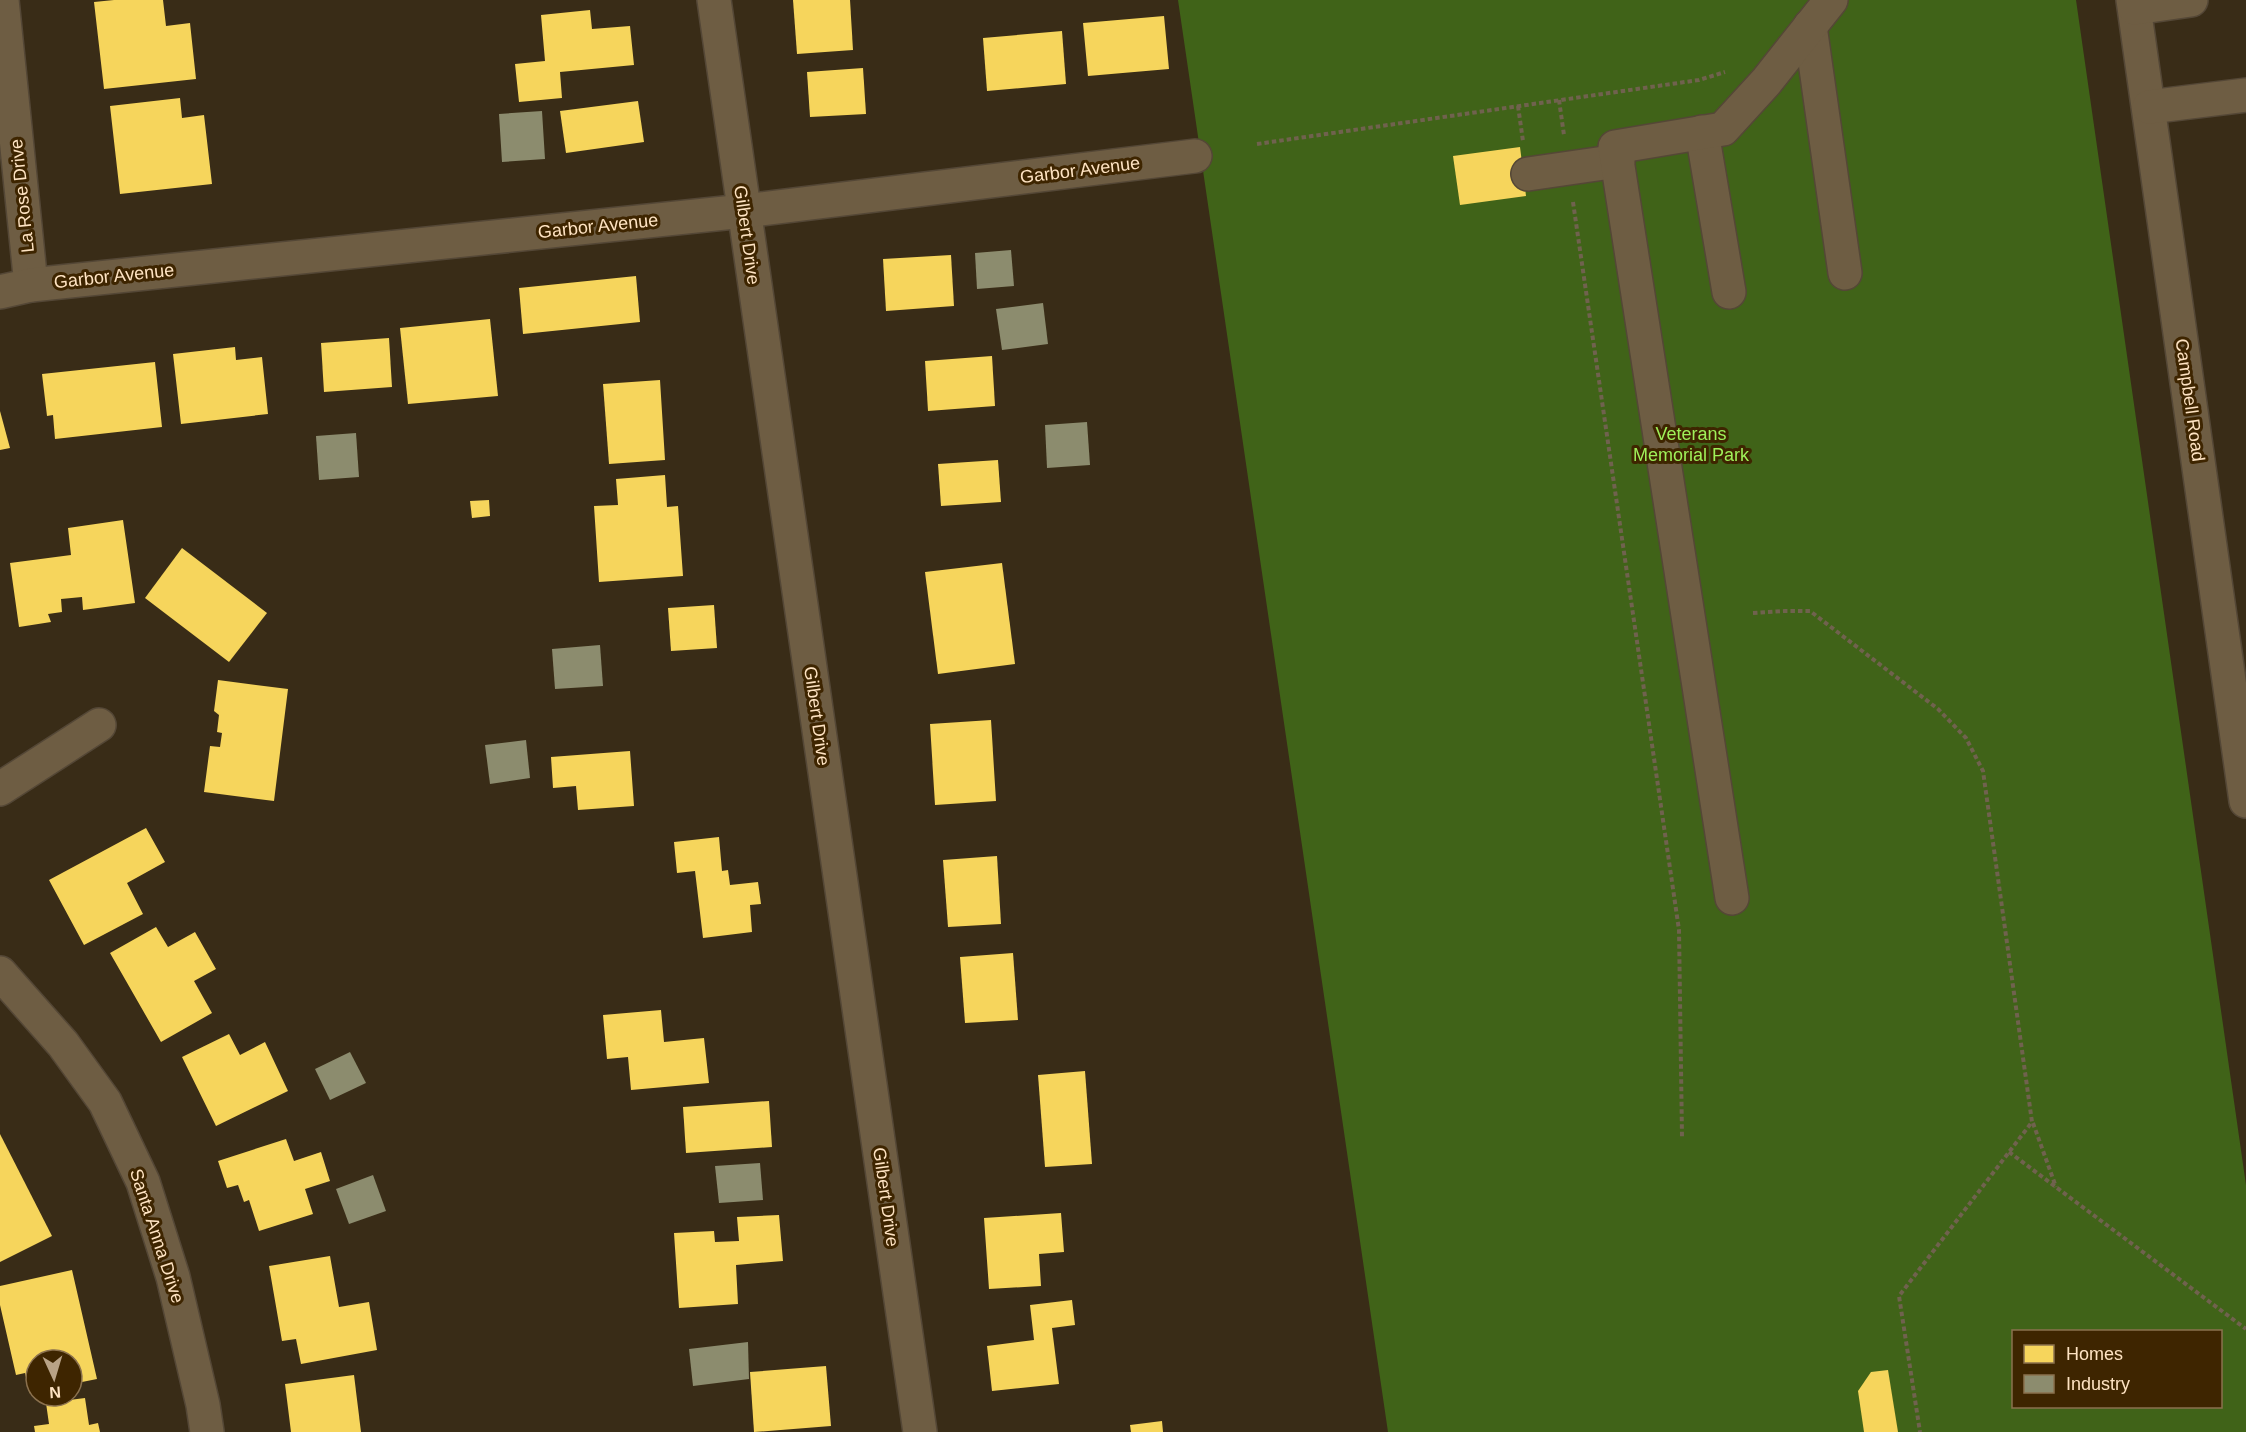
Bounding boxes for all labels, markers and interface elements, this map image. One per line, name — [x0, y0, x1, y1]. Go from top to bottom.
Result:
street label: La Rose Drive — [6, 138, 38, 254]
street label: Garbor Avenue — [1019, 153, 1141, 187]
street label: Gilbert Drive — [730, 184, 764, 286]
street label: Garbor Avenue — [537, 210, 659, 242]
street label: Garbor Avenue — [53, 260, 175, 292]
street label: Campbell Road — [2171, 337, 2209, 463]
park label: Veterans Memorial Park — [1633, 424, 1750, 465]
street label: Gilbert Drive — [800, 665, 834, 767]
street label: Gilbert Drive — [869, 1146, 903, 1248]
street label: Santa Anna Drive — [126, 1166, 188, 1306]
legend — [2012, 1330, 2222, 1408]
text: Homes — [2066, 1344, 2123, 1364]
north arrow — [24, 1348, 84, 1408]
text: Industry — [2066, 1374, 2130, 1394]
text: N — [49, 1384, 61, 1401]

